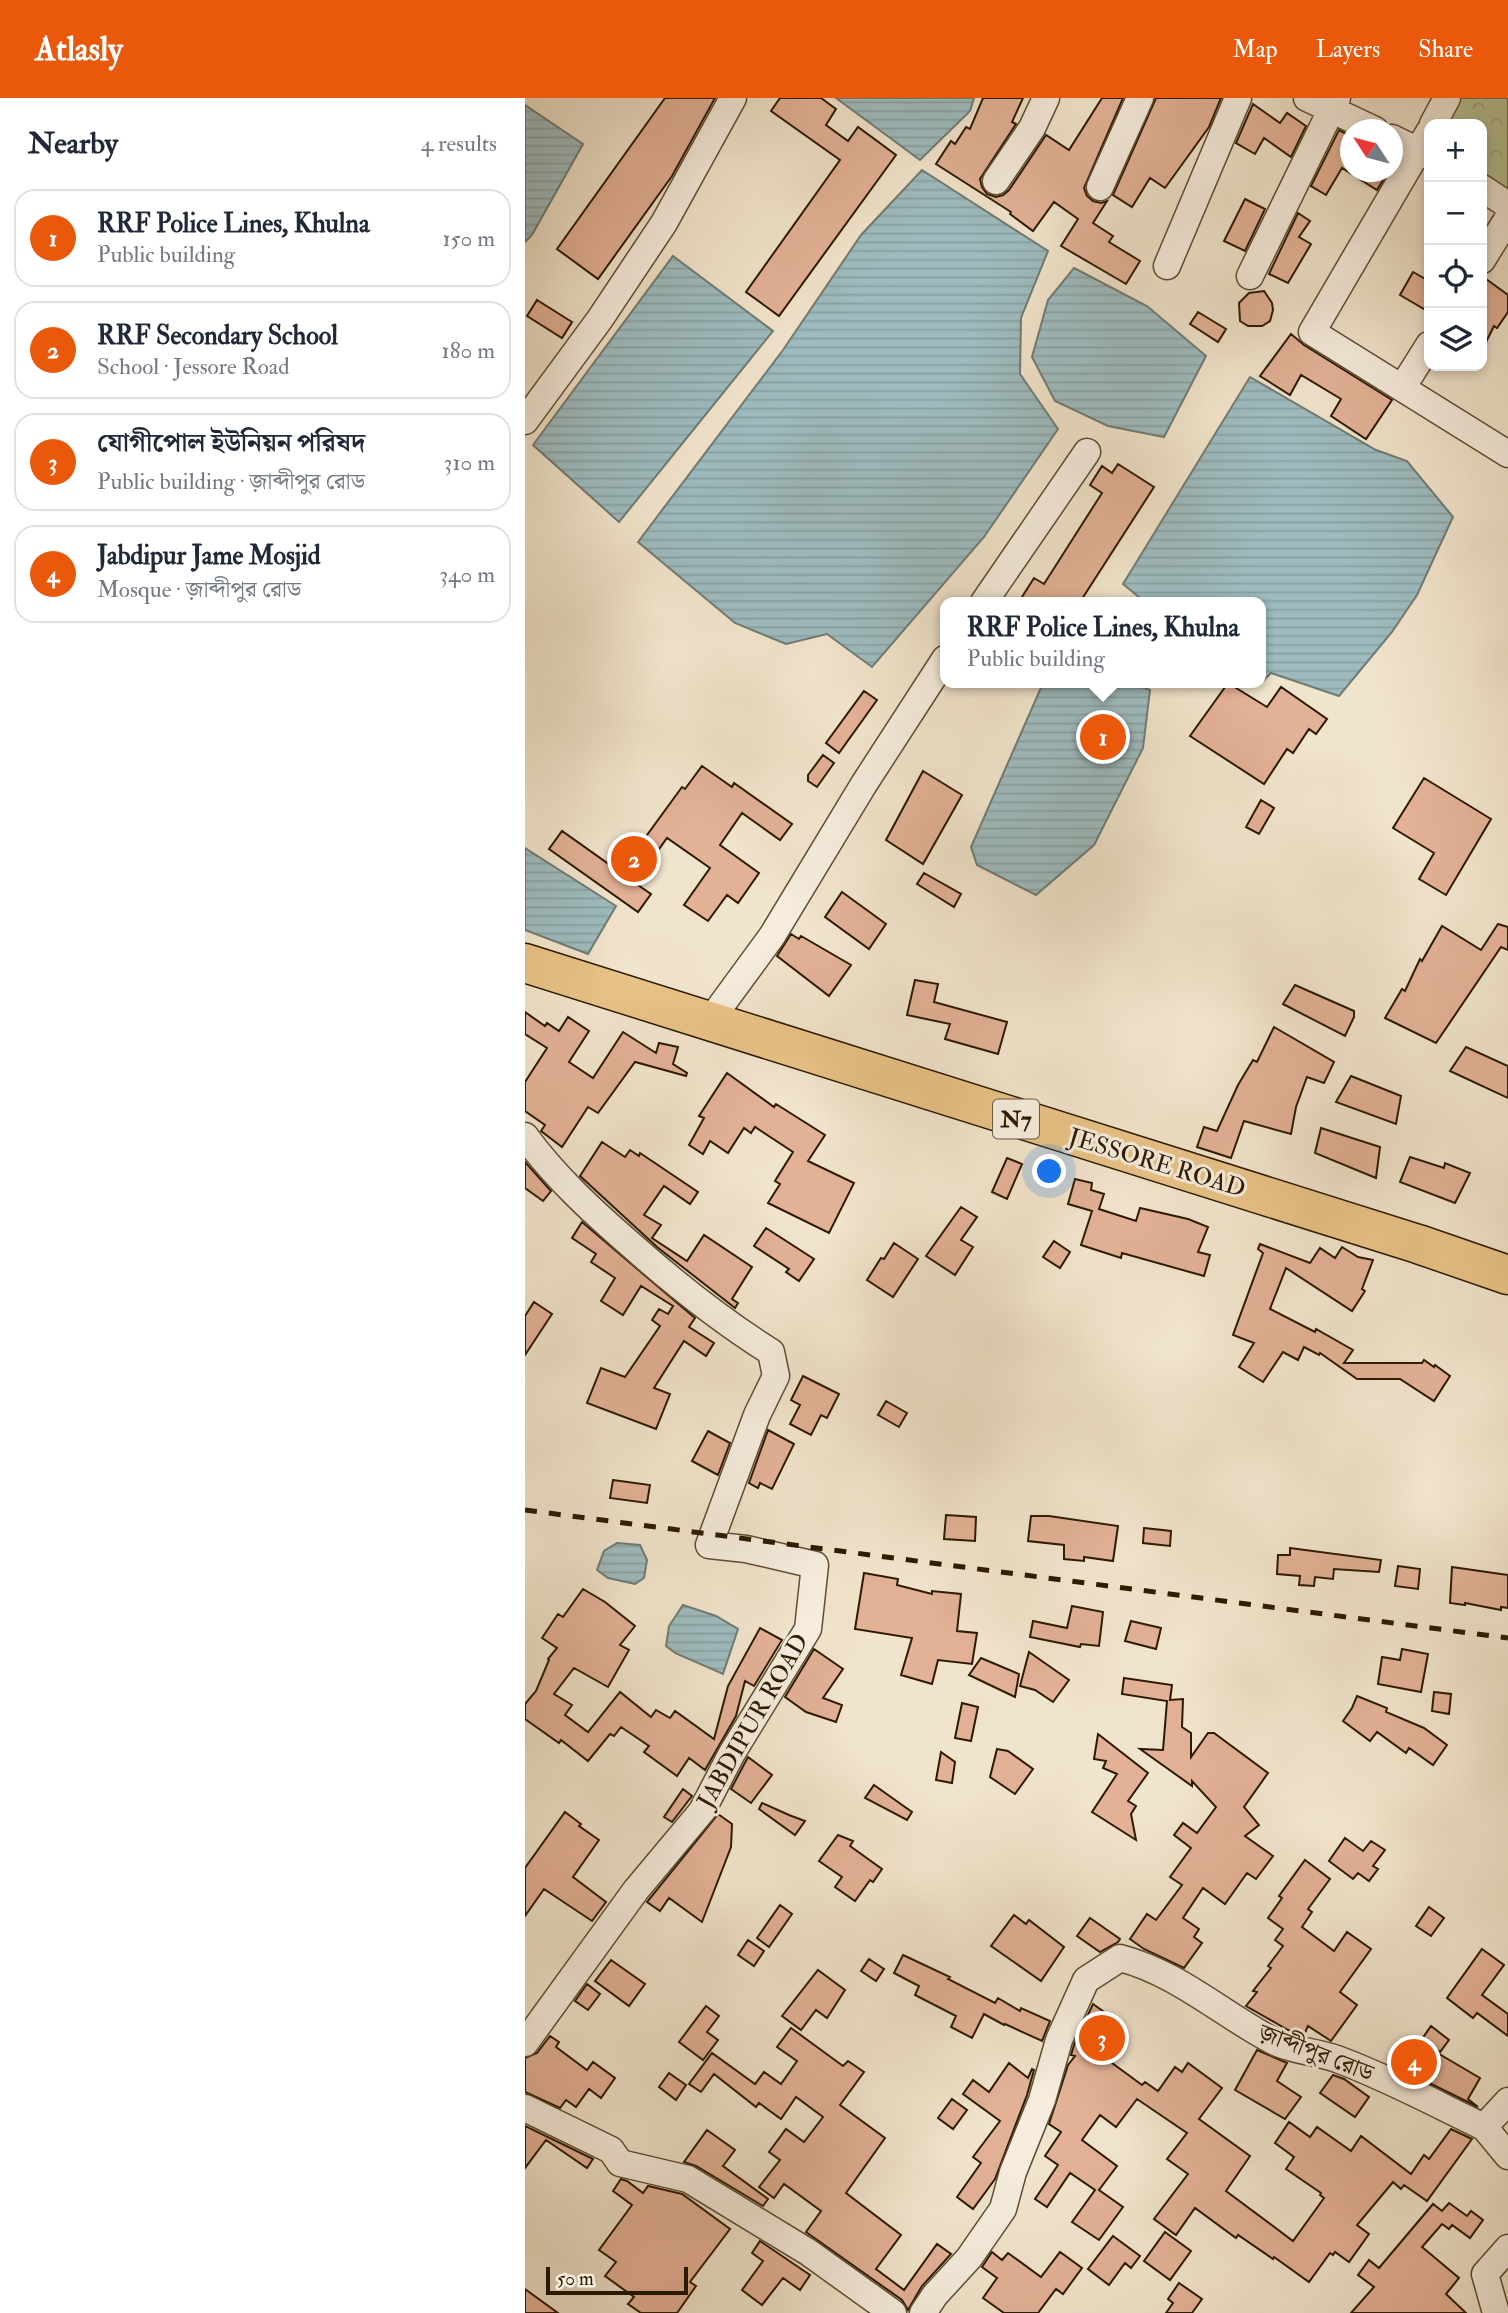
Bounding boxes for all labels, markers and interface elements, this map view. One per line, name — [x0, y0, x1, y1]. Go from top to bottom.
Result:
text: Atlasly — [35, 29, 123, 70]
text: Map — [1233, 34, 1278, 65]
text: Layers — [1316, 34, 1380, 65]
text: Share — [1418, 34, 1473, 65]
north arrow — [1340, 119, 1403, 182]
map controls — [1424, 119, 1487, 371]
button: + — [1424, 119, 1487, 182]
text: Nearby — [28, 125, 118, 162]
text: 4 results — [421, 129, 497, 158]
button: − — [1424, 182, 1487, 245]
text: RRF Police Lines, Khulna — [97, 208, 370, 240]
text: 1 — [49, 224, 57, 253]
text: 150 m — [442, 224, 495, 253]
text: Public building — [97, 240, 235, 269]
button: locate — [1424, 245, 1487, 308]
button: layers — [1424, 308, 1487, 371]
text: RRF Secondary School — [97, 320, 338, 352]
text: 2 — [47, 336, 59, 365]
text: 180 m — [442, 336, 495, 365]
text: School · Jessore Road — [97, 352, 290, 381]
text: যোগীপোল ইউনিয়ন পরিষদ — [97, 427, 365, 459]
text: 3 — [49, 448, 57, 477]
text: 310 m — [444, 448, 495, 477]
text: Public building · জ়াব্দীপুর রোড — [97, 467, 365, 496]
text: Jabdipur Jame Mosjid — [97, 540, 321, 572]
text: 4 — [47, 560, 59, 589]
text: 340 m — [439, 560, 495, 589]
text: Mosque · জ়াব্দীপুর রোড — [97, 575, 301, 604]
popup — [940, 597, 1266, 688]
text: RRF Police Lines, Khulna — [967, 612, 1239, 644]
text: Public building — [967, 644, 1105, 673]
pin: 1 — [1080, 711, 1126, 763]
pin: 2 — [611, 833, 657, 885]
road number: N7 — [993, 1100, 1039, 1138]
street label: JESSORE ROAD — [1064, 1121, 1249, 1205]
your location — [1032, 1154, 1066, 1188]
street label: JABDIPUR ROAD — [690, 1628, 816, 1815]
pin: 3 — [1079, 2012, 1125, 2064]
street label: জ়াব্দীপুর রোড — [1253, 2017, 1379, 2090]
pin: 4 — [1391, 2036, 1437, 2088]
scale bar — [546, 2264, 688, 2296]
text: 50 m — [557, 2267, 594, 2291]

